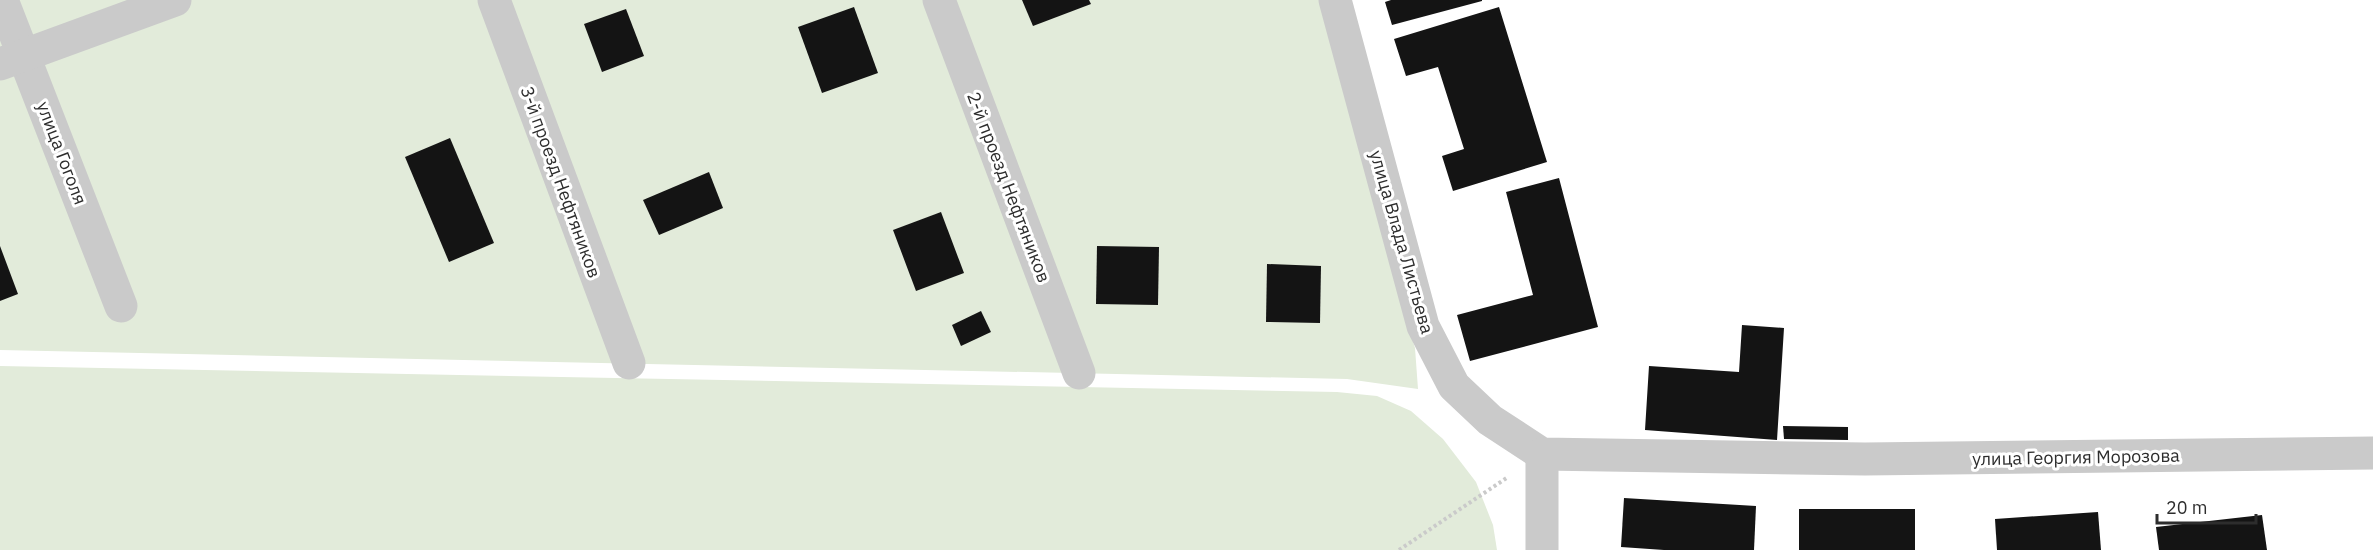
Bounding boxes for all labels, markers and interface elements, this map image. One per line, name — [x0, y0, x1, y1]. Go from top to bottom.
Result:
street label: 3-й проезд Нефтяников — [516, 83, 606, 281]
street label: 2-й проезд Нефтяников — [962, 88, 1056, 286]
street label: улица Гоголя — [32, 98, 92, 208]
street label: улица Влада Листьева — [1365, 148, 1439, 337]
street label: улица Георгия Морозова — [1972, 444, 2180, 470]
scale bar — [2157, 487, 2256, 525]
text: 20 m — [2166, 496, 2208, 519]

